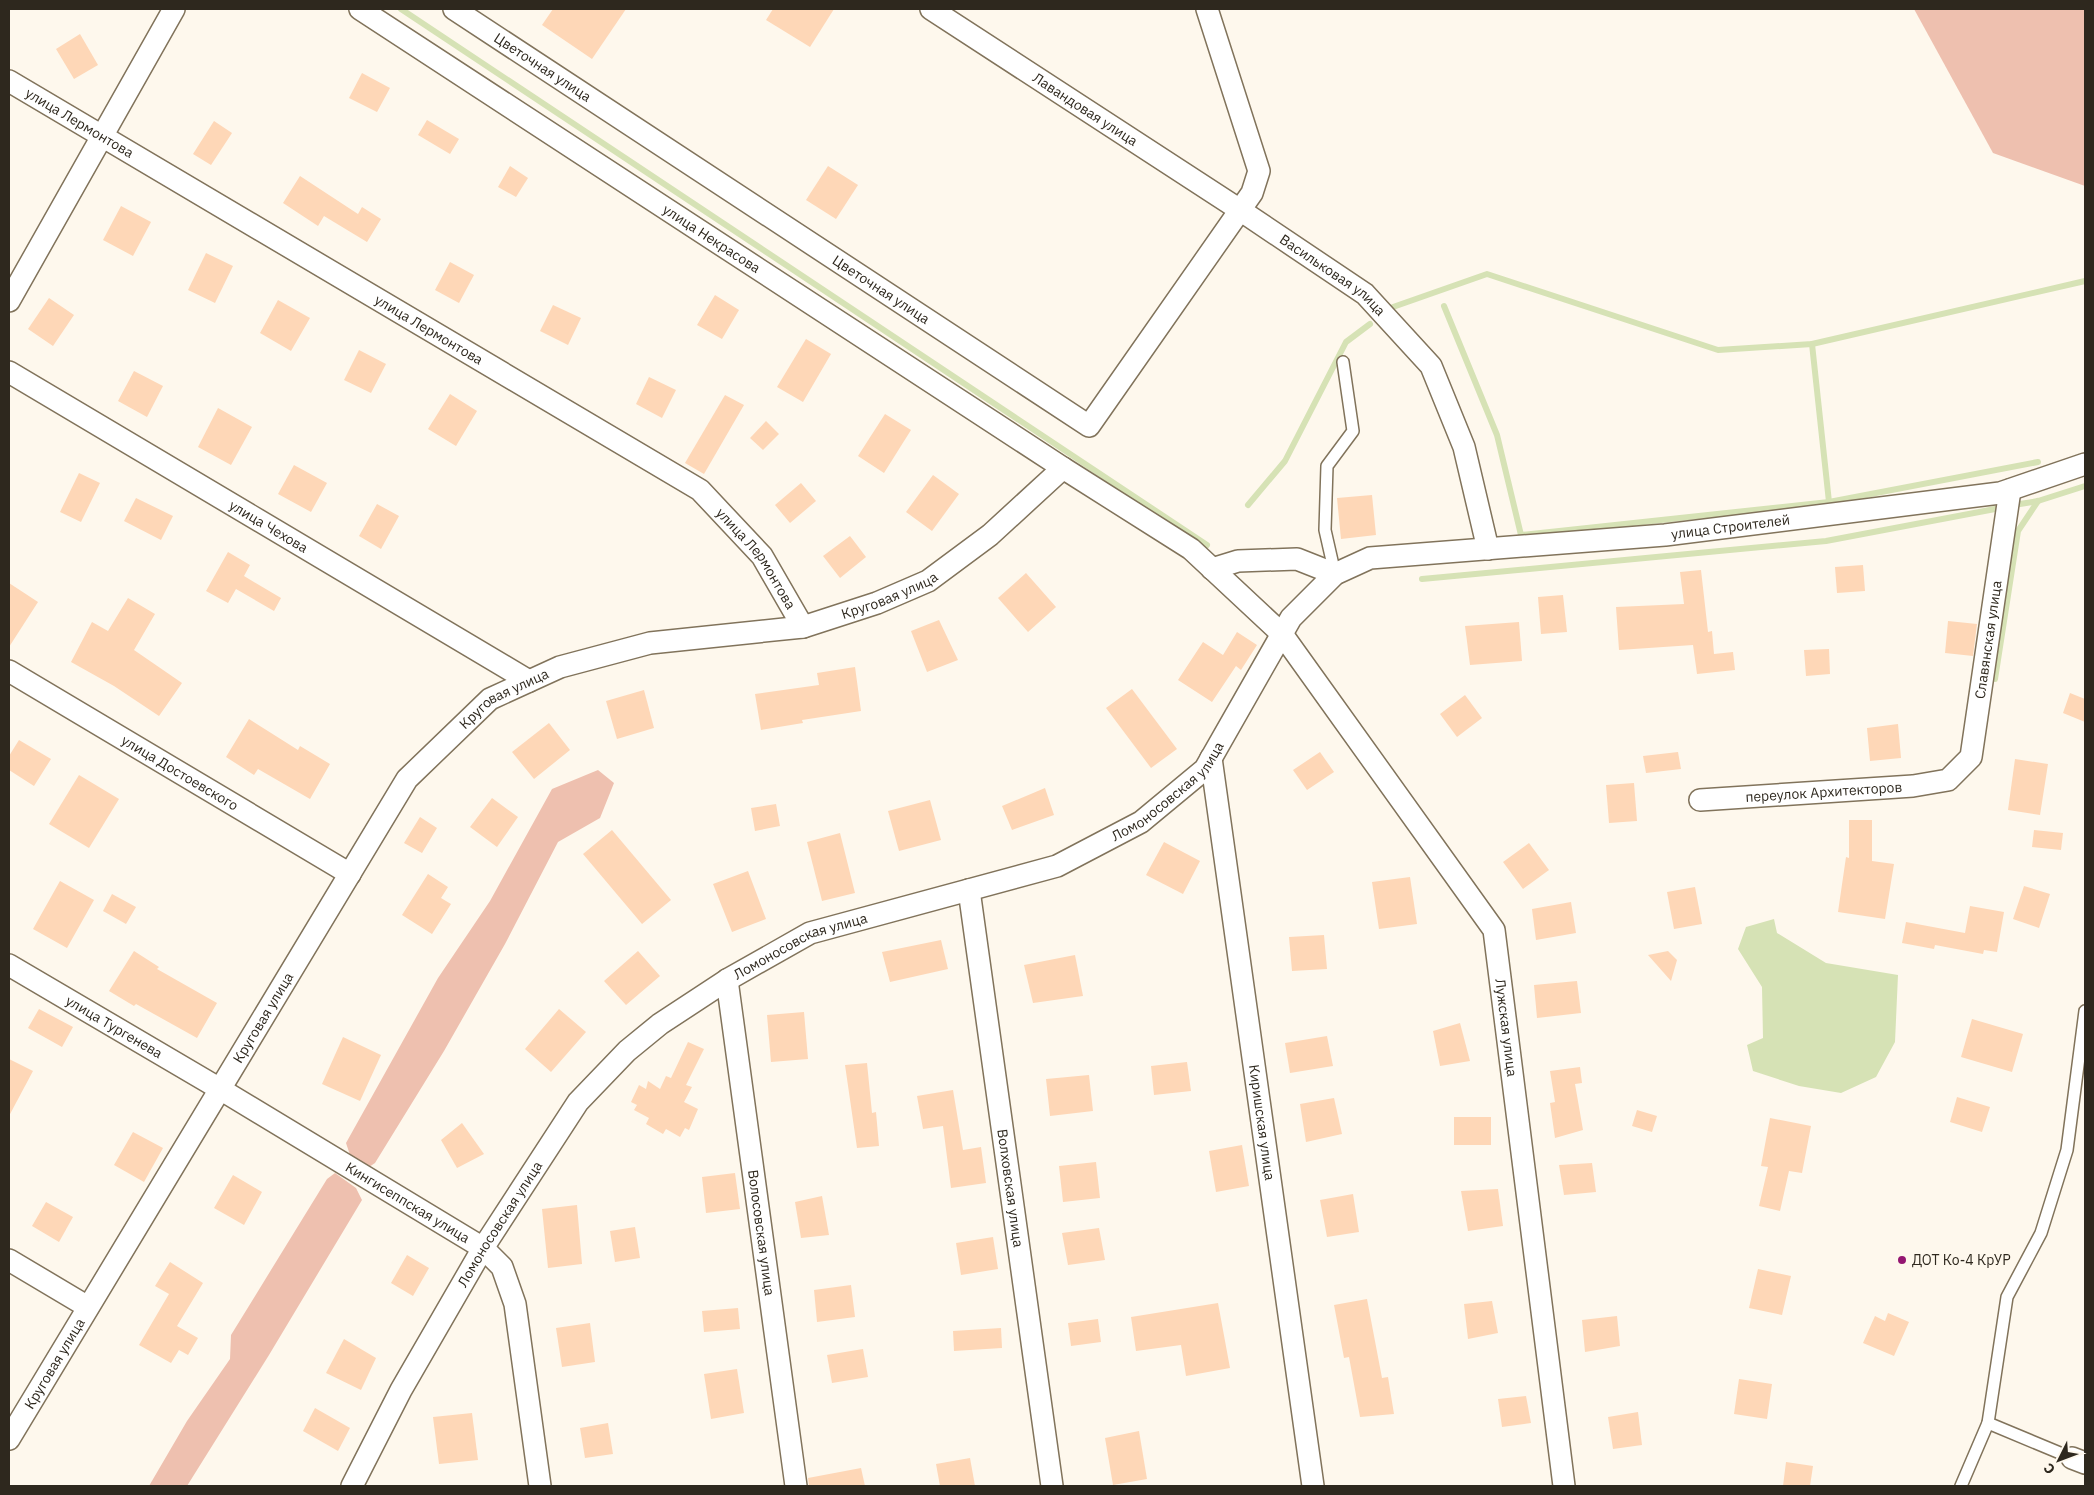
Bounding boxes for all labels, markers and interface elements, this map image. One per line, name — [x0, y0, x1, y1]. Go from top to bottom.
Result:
street label: Цветочная улица — [491, 29, 595, 106]
street label: Лавандовая улица — [1029, 69, 1142, 150]
street label: улица Лермонтова — [22, 84, 137, 162]
street label: улица Некрасова — [659, 200, 764, 277]
street label: Васильковая улица — [1276, 230, 1390, 320]
street label: Цветочная улица — [829, 251, 934, 328]
street label: улица Лермонтова — [372, 291, 487, 369]
street label: улица Чехова — [226, 496, 312, 557]
street label: улица Лермонтова — [712, 504, 800, 613]
street label: улица Строителей — [1670, 510, 1791, 543]
street label: Круговая улица — [839, 567, 942, 623]
street label: Славянская улица — [1971, 579, 2006, 700]
street label: Круговая улица — [455, 664, 552, 733]
street label: улица Достоевского — [118, 731, 242, 815]
street label: Ломоносовская улица — [1108, 738, 1228, 845]
street label: переулок Архитекторов — [1745, 778, 1903, 806]
street label: Ломоносовская улица — [730, 909, 870, 983]
street label: Круговая улица — [229, 969, 298, 1066]
street label: Лужская улица — [1491, 977, 1521, 1078]
street label: улица Тургенева — [62, 991, 166, 1063]
street label: Киришская улица — [1245, 1063, 1279, 1182]
street label: Волховская улица — [993, 1128, 1028, 1249]
street label: Ломоносовская улица — [453, 1157, 546, 1290]
street label: Кингисеппская улица — [342, 1158, 474, 1247]
street label: Волосовская улица — [744, 1168, 779, 1297]
place label: ДОТ Ко-4 КрУР — [1912, 1251, 2011, 1269]
marker: ДОТ Ко-4 КрУР — [1896, 1254, 1908, 1266]
street label: Круговая улица — [20, 1315, 89, 1412]
north arrow — [2034, 1435, 2084, 1485]
text: С — [2040, 1459, 2059, 1478]

